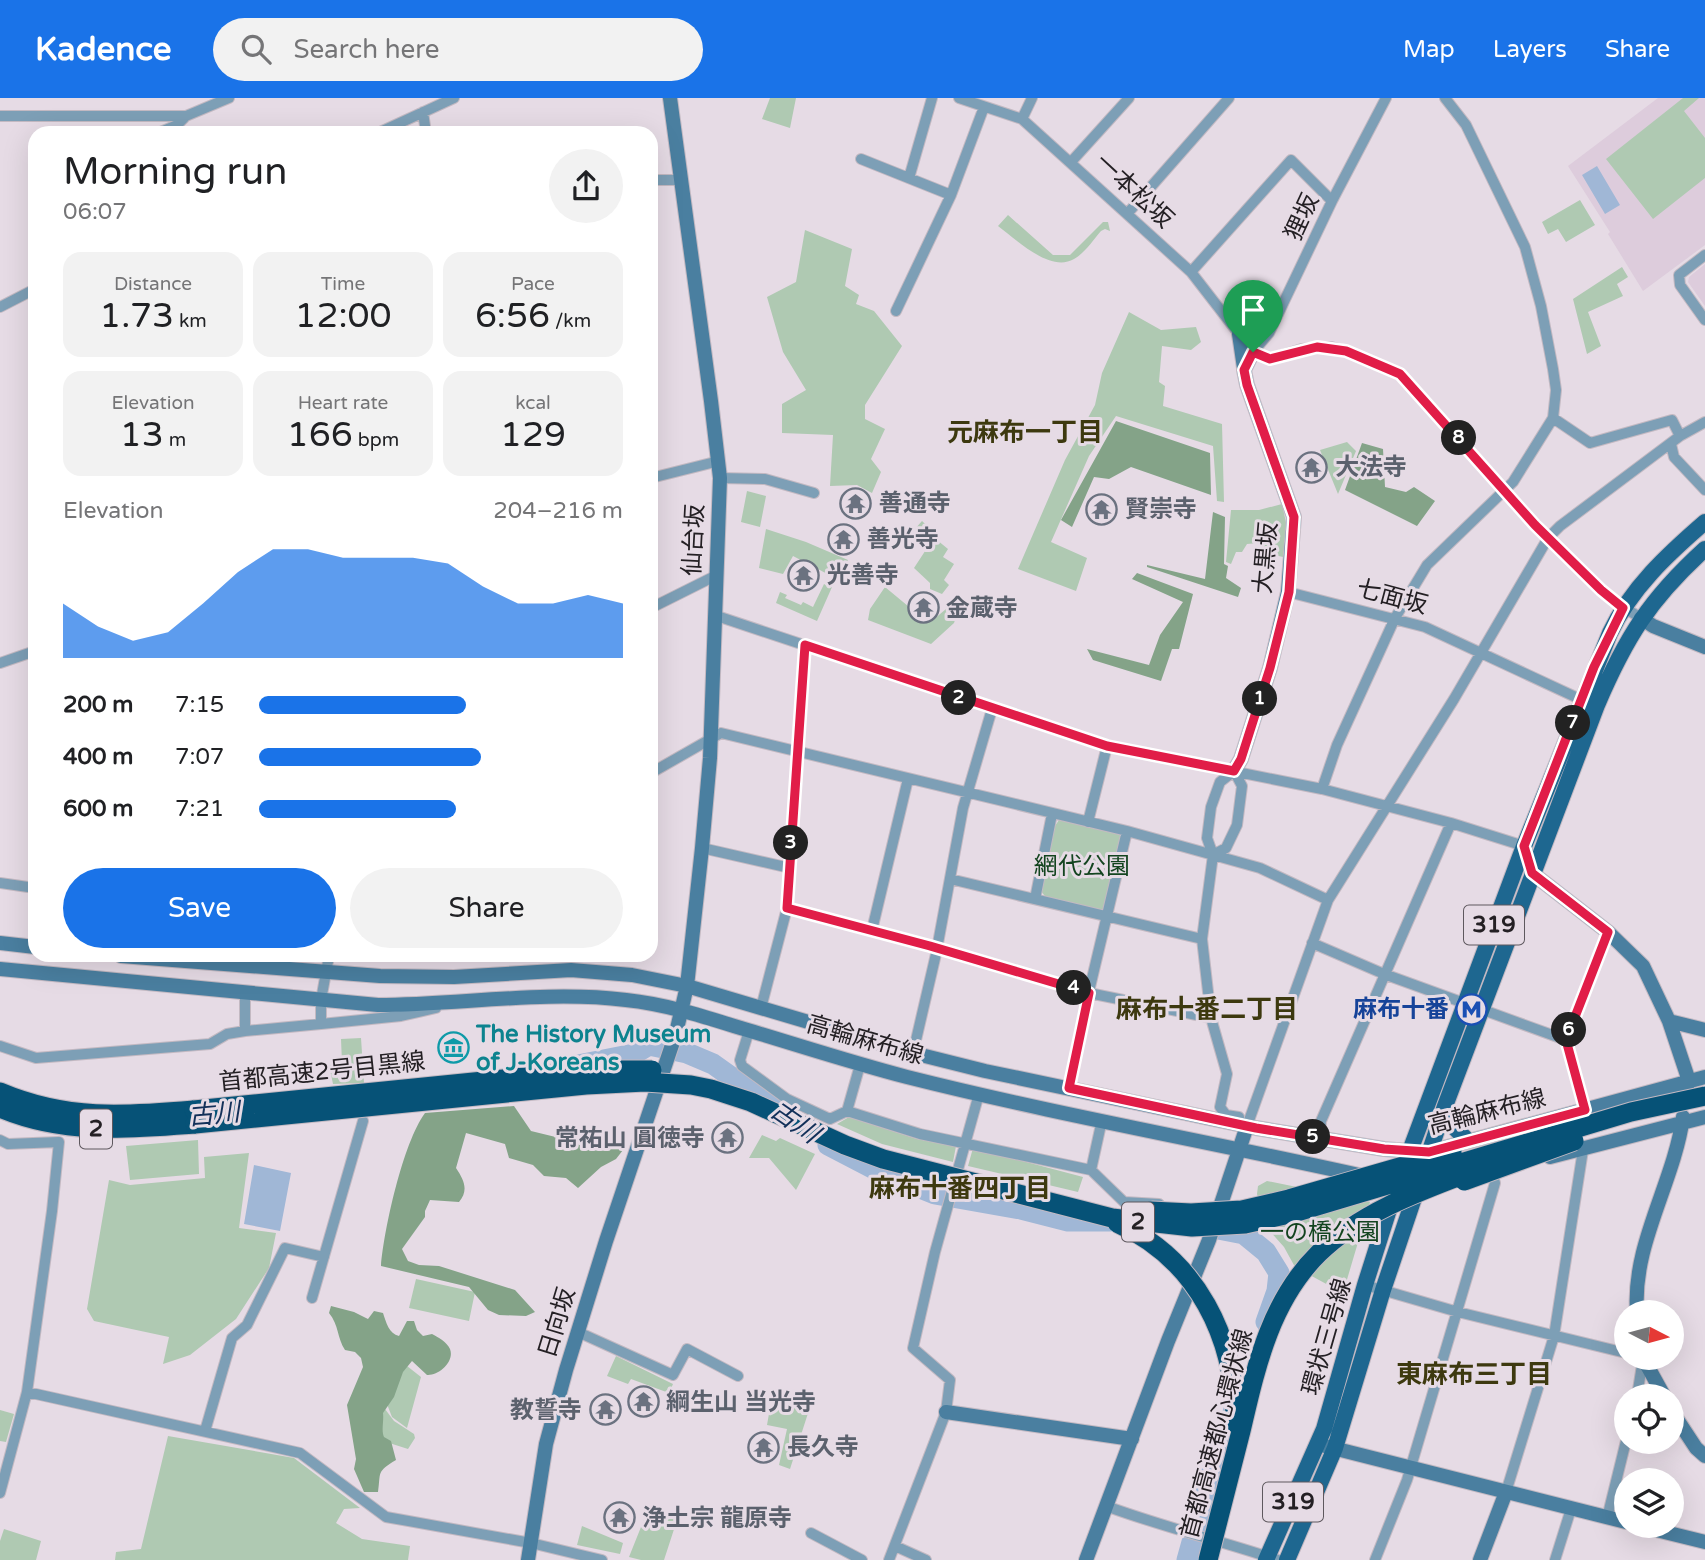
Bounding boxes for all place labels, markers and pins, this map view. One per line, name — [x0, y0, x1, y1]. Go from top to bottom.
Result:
pin — [1223, 280, 1283, 352]
pin: 8 — [1442, 420, 1476, 456]
temple icon: 大法寺 — [1295, 450, 1329, 484]
place label: 大法寺 — [1335, 453, 1407, 482]
temple icon: 善通寺 — [839, 486, 873, 520]
place label: 善通寺 — [879, 489, 951, 518]
temple icon: 賢崇寺 — [1085, 492, 1119, 526]
place label: 賢崇寺 — [1125, 495, 1197, 524]
temple icon: 善光寺 — [827, 522, 861, 556]
place label: 善光寺 — [867, 525, 939, 554]
temple icon: 光善寺 — [787, 558, 821, 592]
place label: 光善寺 — [827, 561, 899, 590]
temple icon: 金蔵寺 — [906, 591, 940, 625]
place label: 金蔵寺 — [946, 594, 1018, 623]
pin: 2 — [942, 680, 976, 716]
pin: 1 — [1242, 682, 1278, 716]
pin: 7 — [1556, 706, 1590, 740]
pin: 3 — [774, 826, 808, 860]
pin: 4 — [1056, 970, 1092, 1006]
metro station icon: 麻布十番 — [1455, 992, 1489, 1026]
place label: 麻布十番 — [1353, 995, 1449, 1024]
pin: 6 — [1552, 1012, 1586, 1048]
place label: The History Museum of J-Koreans — [475, 1020, 711, 1077]
museum icon: The History Museum of J-Koreans — [436, 1031, 470, 1065]
pin: 5 — [1296, 1119, 1330, 1154]
temple icon: 常祐山 圓徳寺 — [711, 1121, 745, 1155]
place label: 常祐山 圓徳寺 — [555, 1124, 705, 1153]
temple icon: 綱生山 当光寺 — [626, 1385, 660, 1419]
place label: 綱生山 当光寺 — [666, 1388, 816, 1417]
temple icon: 教誓寺 — [588, 1393, 622, 1427]
place label: 教誓寺 — [510, 1396, 582, 1425]
temple icon: 長久寺 — [747, 1430, 781, 1464]
place label: 長久寺 — [787, 1433, 859, 1462]
temple icon: 浄土宗 龍原寺 — [602, 1501, 636, 1535]
place label: 浄土宗 龍原寺 — [642, 1504, 792, 1533]

